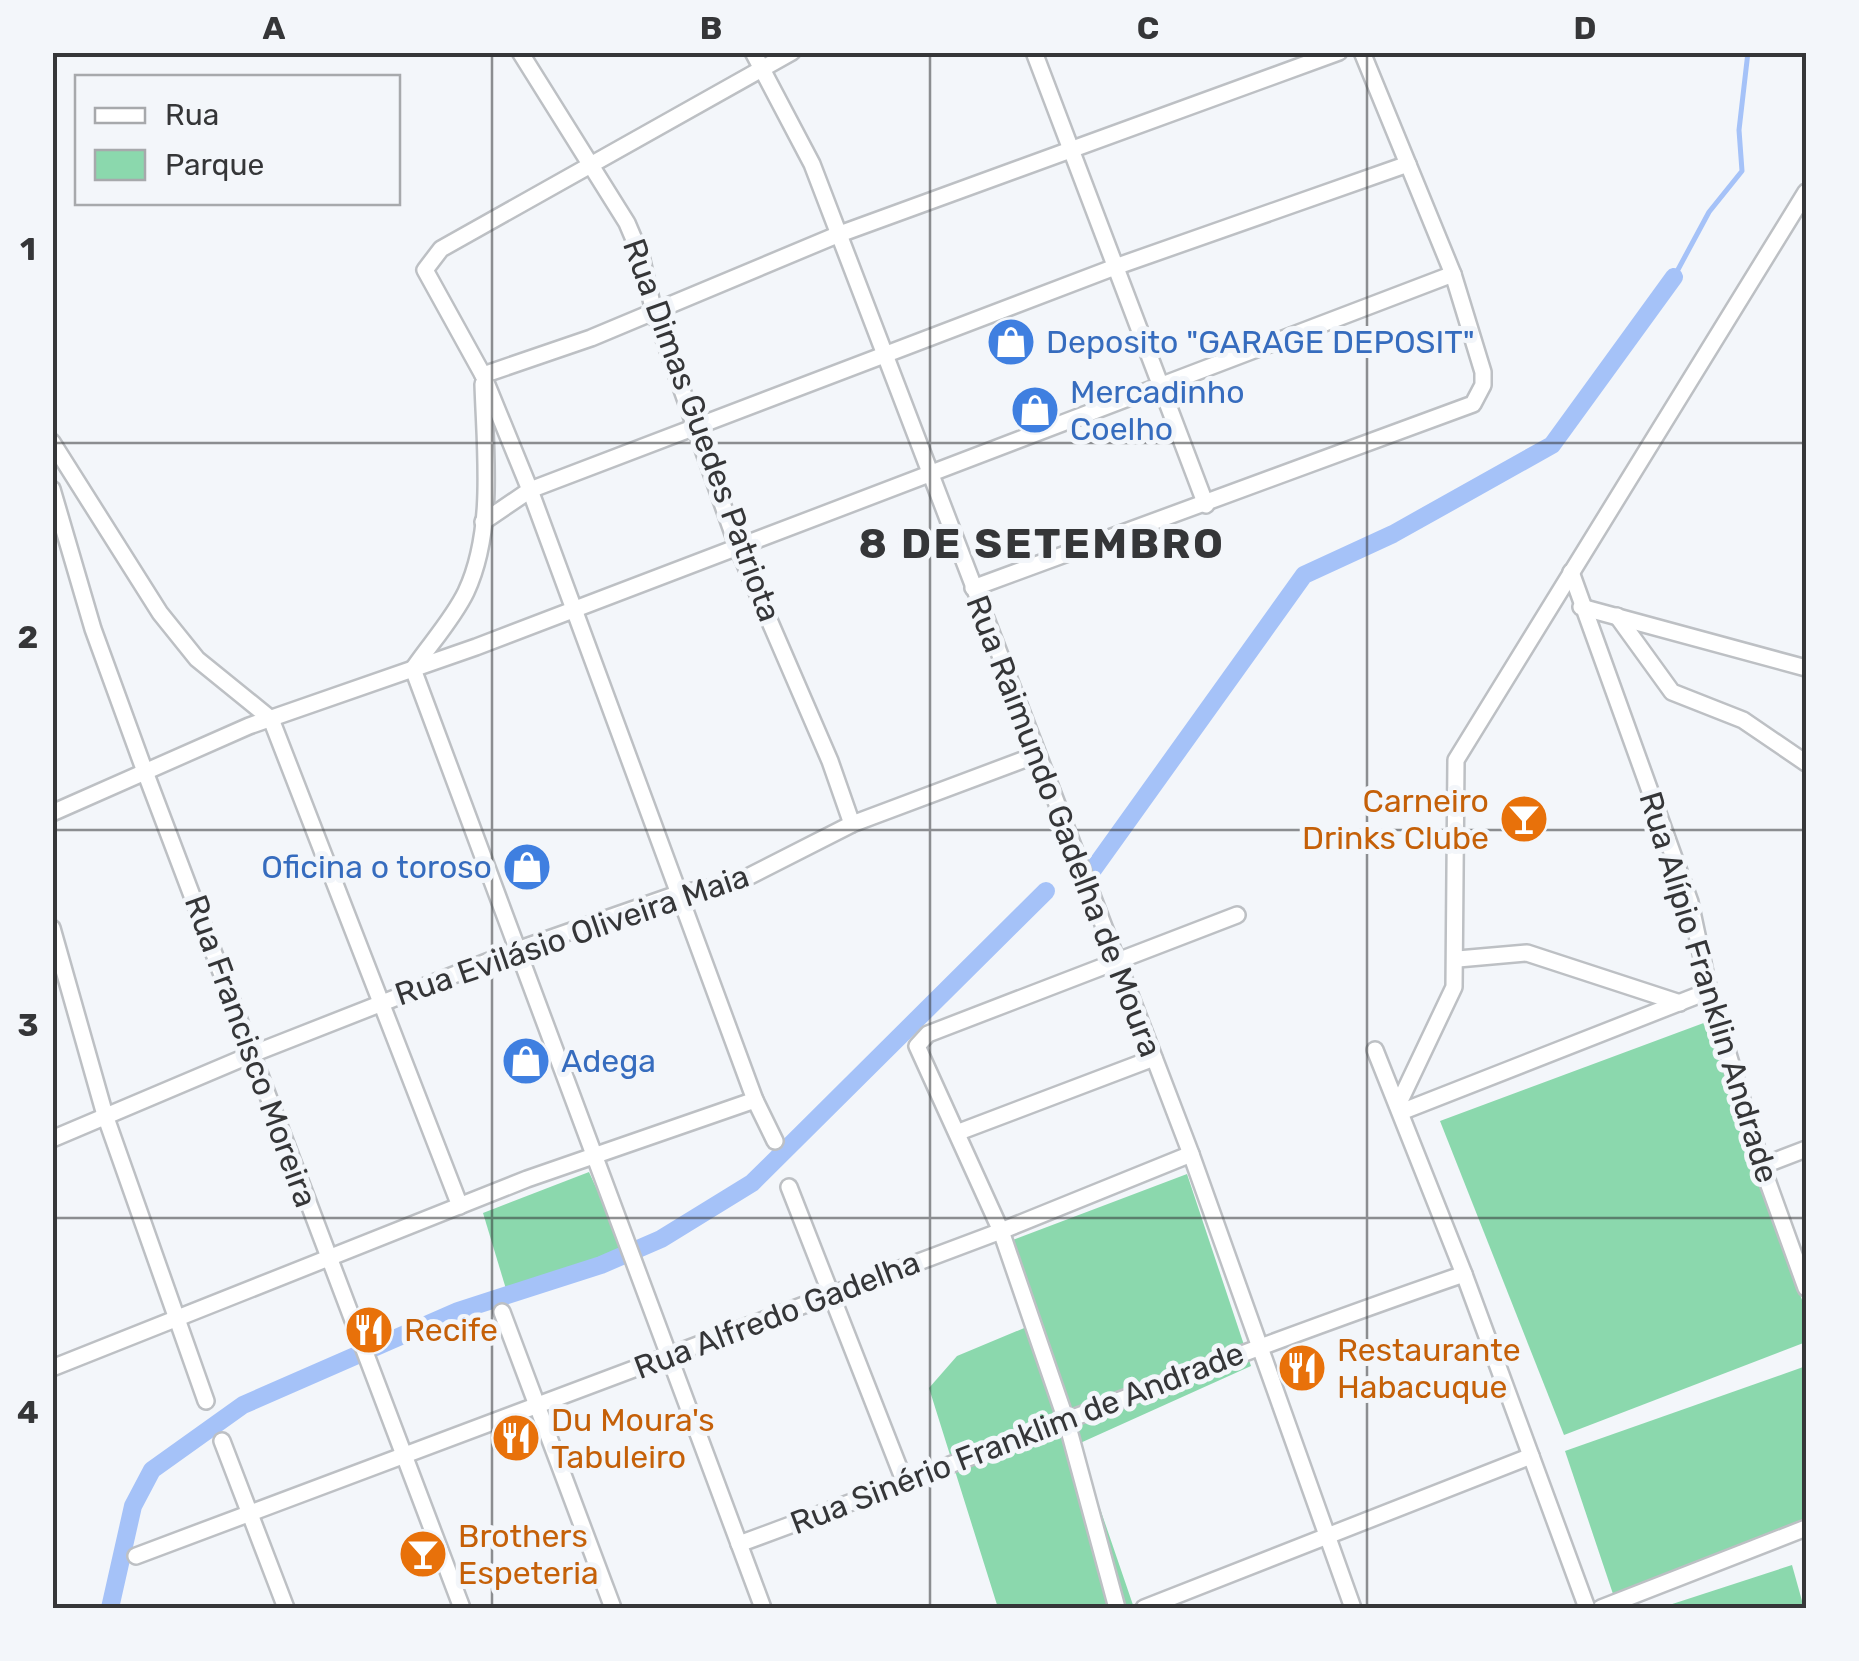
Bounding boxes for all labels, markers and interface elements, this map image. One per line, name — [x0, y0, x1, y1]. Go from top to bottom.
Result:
text: A — [263, 9, 286, 47]
text: B — [700, 9, 722, 47]
text: C — [1137, 9, 1159, 47]
text: D — [1574, 9, 1596, 47]
legend — [75, 75, 400, 205]
text: Rua — [165, 97, 219, 133]
text: Parque — [165, 147, 264, 183]
text: 1 — [20, 230, 36, 268]
street label: Rua Dimas Guedes Patriota — [615, 233, 789, 627]
shop icon: Deposito "GARAGE DEPOSIT" — [985, 316, 1037, 368]
place label: Deposito "GARAGE DEPOSIT" — [1046, 323, 1475, 361]
place label: Mercadinho Coelho — [1070, 373, 1245, 448]
shop icon: Mercadinho Coelho — [1009, 384, 1061, 436]
district label: 8 DE SETEMBRO — [859, 519, 1225, 569]
street label: Rua Raimundo Gadelha de Moura — [958, 590, 1170, 1062]
text: 2 — [18, 618, 38, 656]
place label: Carneiro Drinks Clube — [1302, 782, 1489, 857]
street label: Rua Alípio Franklin Andrade — [1631, 787, 1787, 1187]
bar icon: Carneiro Drinks Clube — [1498, 793, 1550, 845]
shop icon: Oficina o toroso — [501, 841, 553, 893]
place label: Oficina o toroso — [261, 848, 492, 886]
street label: Rua Evilásio Oliveira Maia — [390, 857, 754, 1013]
street label: Rua Francisco Moreira — [177, 890, 325, 1212]
text: 3 — [17, 1006, 39, 1044]
shop icon: Adega — [500, 1035, 552, 1087]
place label: Adega — [561, 1042, 656, 1080]
street label: Rua Alfredo Gadelha — [629, 1243, 925, 1387]
restaurant icon: Recife — [343, 1304, 395, 1356]
place label: Recife — [404, 1311, 498, 1349]
place label: Restaurante Habacuque — [1337, 1331, 1521, 1406]
street label: Rua Sinério Franklim de Andrade — [785, 1334, 1249, 1542]
restaurant icon: Restaurante Habacuque — [1276, 1342, 1328, 1394]
text: 4 — [17, 1393, 39, 1431]
place label: Du Moura's Tabuleiro — [551, 1401, 715, 1476]
restaurant icon: Du Moura's Tabuleiro — [490, 1412, 542, 1464]
place label: Brothers Espeteria — [458, 1517, 599, 1592]
bar icon: Brothers Espeteria — [397, 1528, 449, 1580]

